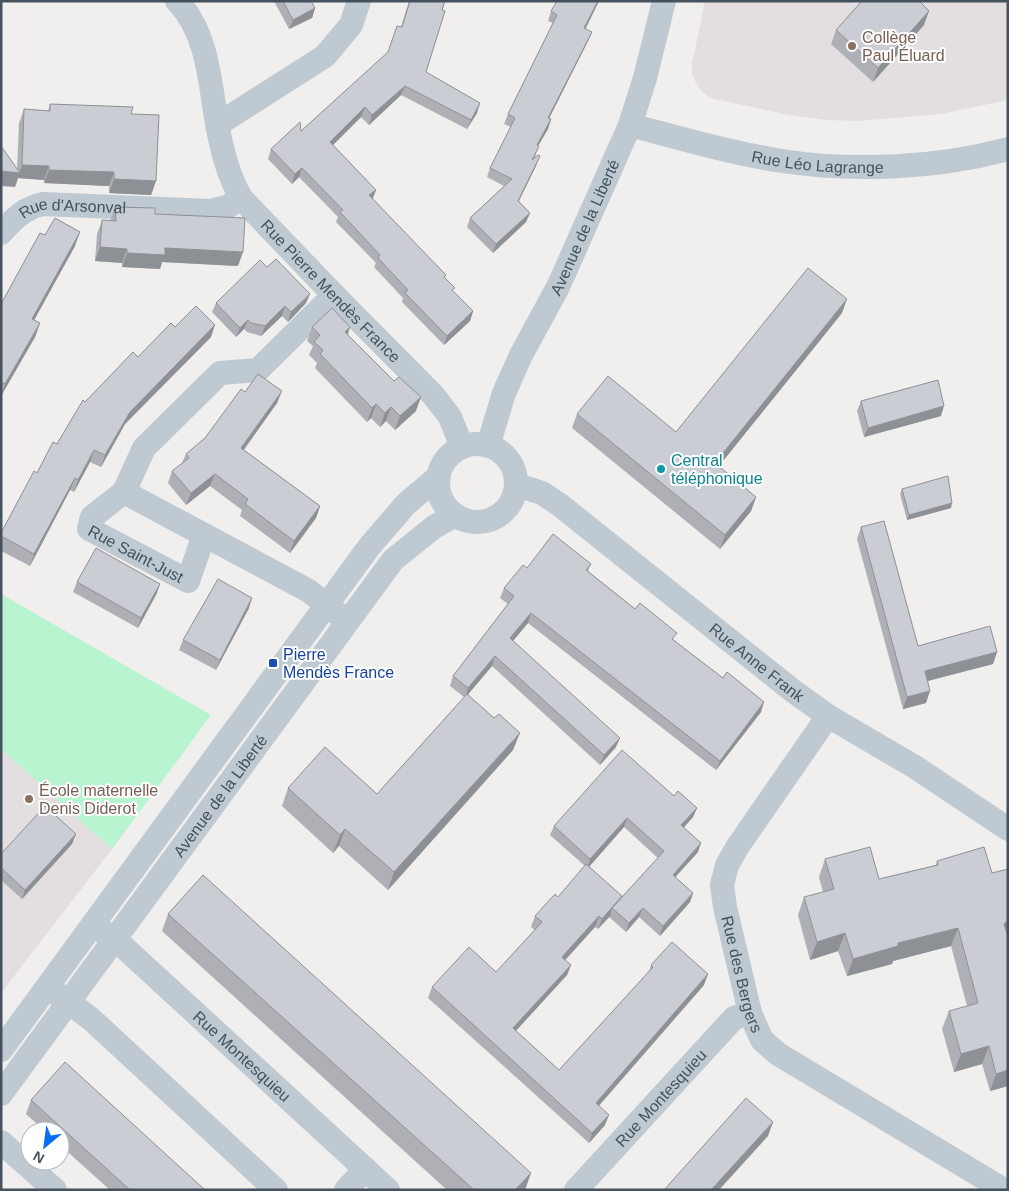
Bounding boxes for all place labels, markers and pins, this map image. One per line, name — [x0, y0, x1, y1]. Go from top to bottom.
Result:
place label: Collège Paul Éluard — [862, 29, 945, 64]
marker: Collège Paul Éluard — [846, 40, 858, 52]
place label: Central téléphonique — [671, 452, 763, 487]
marker: Central téléphonique — [655, 463, 667, 475]
place label: Pierre Mendès France — [283, 646, 394, 681]
marker: Pierre Mendès France — [267, 657, 279, 669]
place label: École maternelle Denis Diderot — [39, 781, 158, 817]
marker: École maternelle Denis Diderot — [23, 793, 35, 805]

